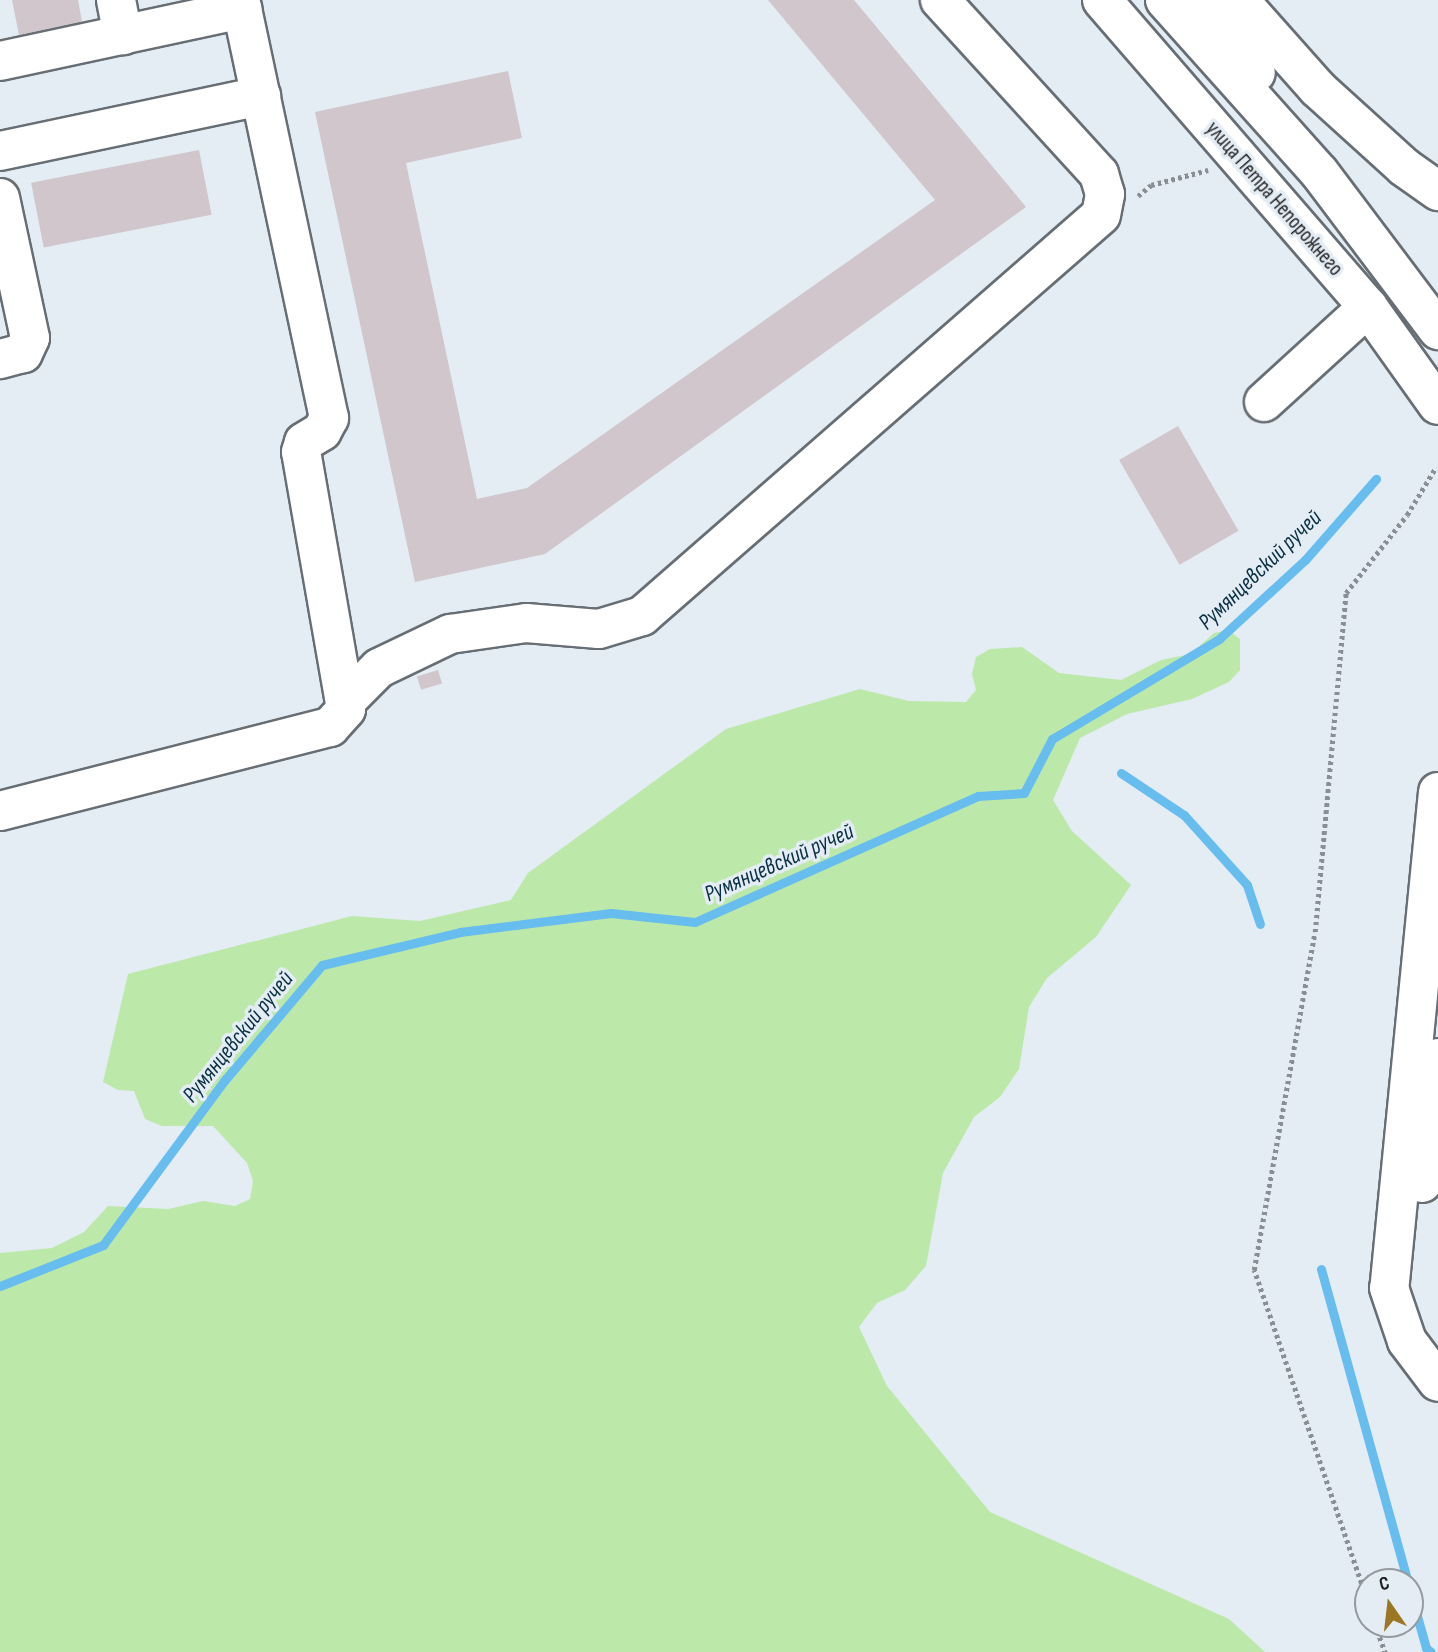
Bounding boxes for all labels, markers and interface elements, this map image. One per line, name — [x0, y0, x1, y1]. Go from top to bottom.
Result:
street label: улица Петра Непорожнего — [1200, 117, 1348, 281]
water label: Румянцевский ручей — [1193, 504, 1327, 636]
water label: Румянцевский ручей — [700, 818, 858, 908]
water label: Румянцевский ручей — [177, 966, 299, 1108]
north arrow — [1354, 1568, 1424, 1638]
text: С — [1377, 1572, 1392, 1596]

